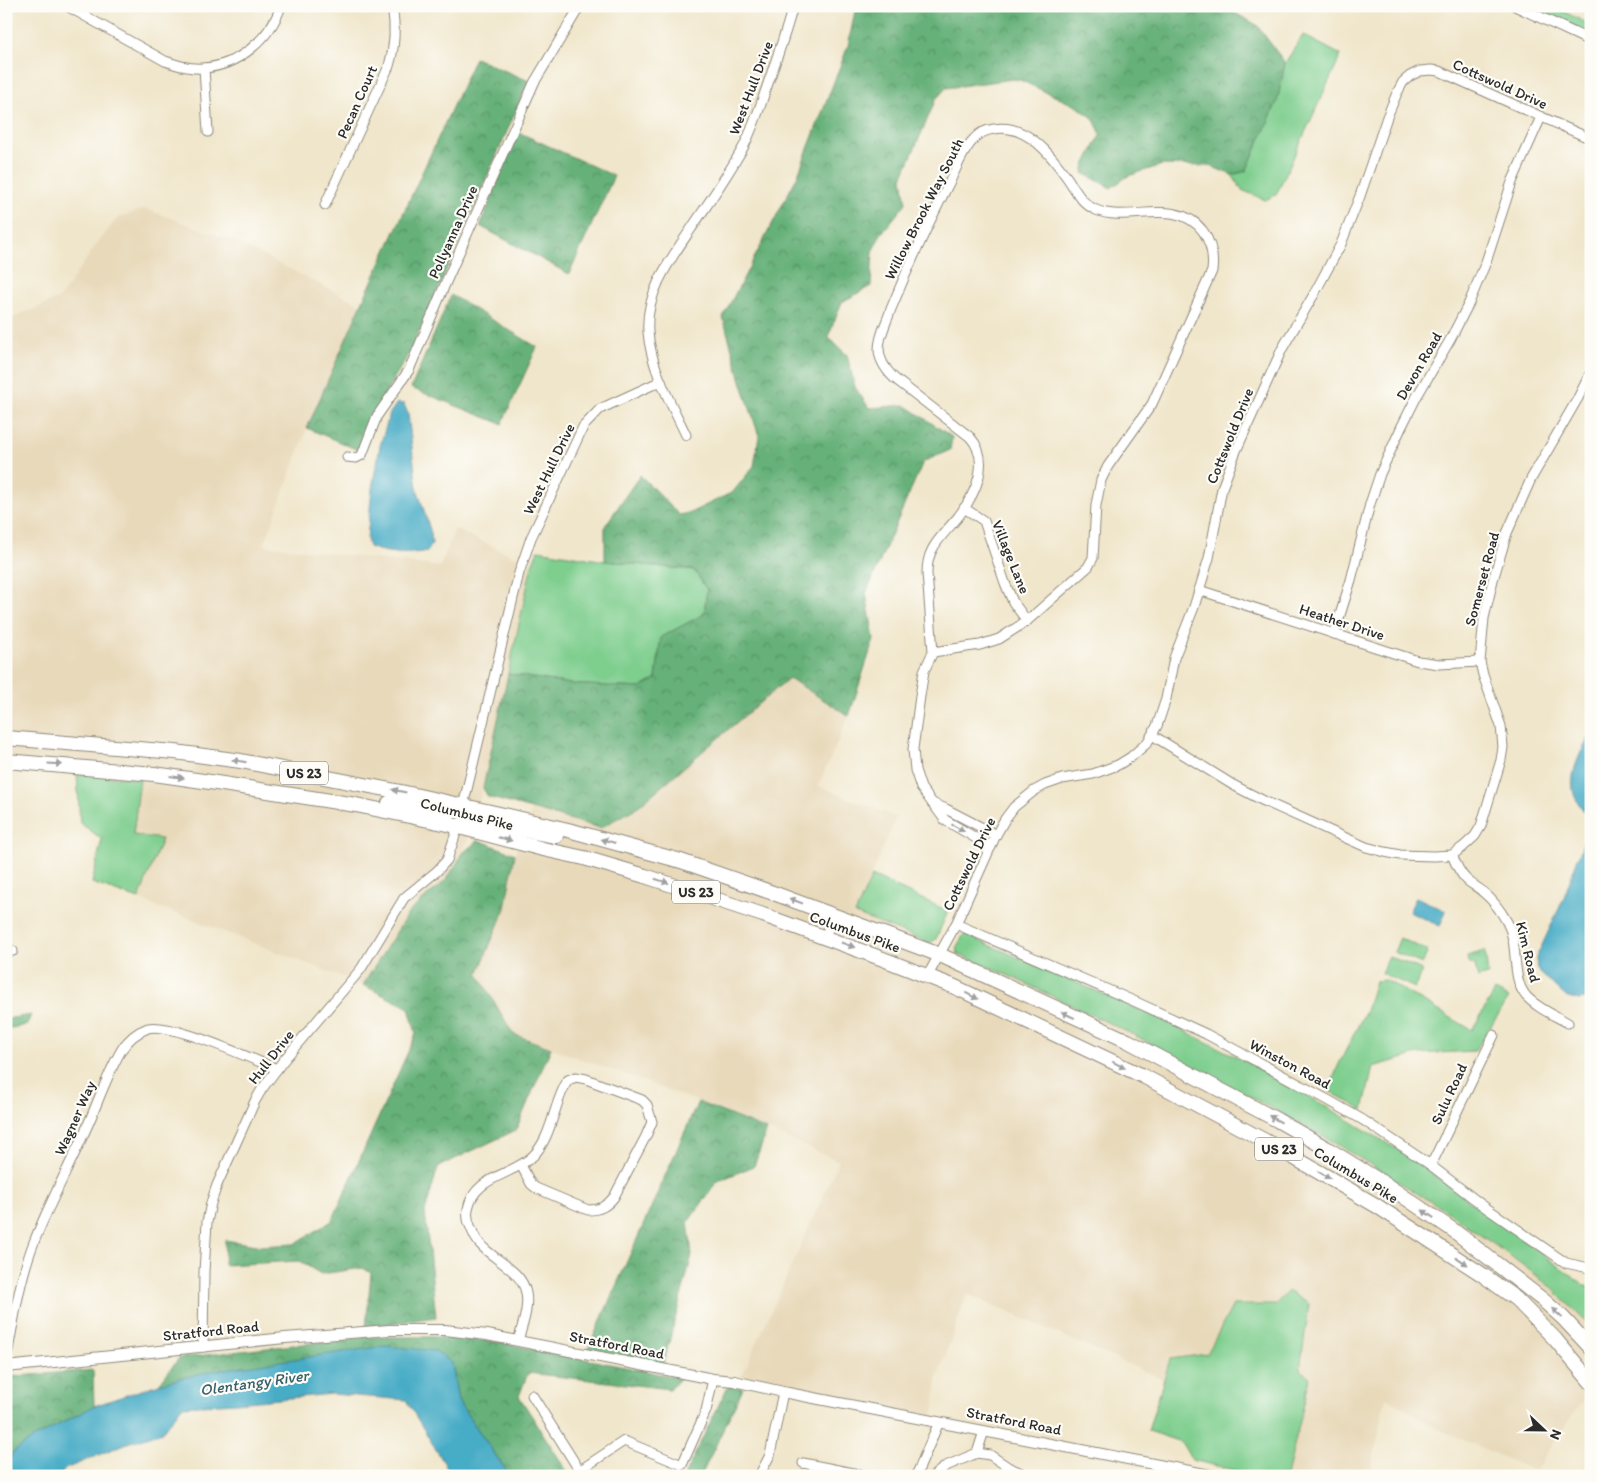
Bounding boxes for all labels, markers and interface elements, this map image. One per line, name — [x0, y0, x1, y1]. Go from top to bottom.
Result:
street label: West Hull Drive — [725, 39, 777, 137]
street label: Cottswold Drive — [1450, 55, 1550, 113]
street label: Pecan Court — [333, 62, 381, 141]
street label: Willow Brook Way South — [880, 135, 968, 283]
street label: Pollyanna Drive — [424, 183, 482, 281]
street label: Devon Road — [1392, 329, 1446, 403]
street label: Cottswold Drive — [1203, 385, 1257, 487]
street label: West Hull Drive — [519, 421, 579, 517]
street label: Village Lane — [988, 518, 1034, 596]
street label: Somerset Road — [1461, 530, 1503, 628]
street label: Heather Drive — [1297, 600, 1387, 644]
one-way arrow — [231, 757, 247, 765]
one-way arrow — [47, 760, 63, 768]
road number: US 23 — [280, 761, 328, 784]
one-way arrow — [169, 773, 185, 781]
one-way arrow — [391, 787, 406, 795]
street label: Columbus Pike — [419, 794, 515, 834]
street label: Cottswold Drive — [939, 814, 999, 914]
one-way arrow — [952, 824, 965, 833]
one-way arrow — [497, 836, 512, 844]
one-way arrow — [600, 837, 615, 845]
one-way arrow — [654, 878, 669, 885]
road number: US 23 — [672, 880, 720, 904]
one-way arrow — [788, 897, 803, 904]
street label: Columbus Pike — [807, 907, 903, 957]
street label: Kim Road — [1512, 920, 1544, 984]
one-way arrow — [841, 942, 856, 950]
one-way arrow — [965, 992, 979, 1000]
one-way arrow — [1061, 1011, 1075, 1019]
street label: Hull Drive — [244, 1026, 298, 1088]
street label: Winston Road — [1246, 1035, 1334, 1093]
one-way arrow — [1112, 1061, 1126, 1069]
street label: Sulu Road — [1427, 1061, 1471, 1127]
street label: Wagner Way — [51, 1078, 99, 1158]
one-way arrow — [1268, 1115, 1283, 1123]
road number: US 23 — [1255, 1138, 1303, 1160]
street label: Columbus Pike — [1311, 1143, 1401, 1207]
one-way arrow — [1318, 1170, 1331, 1179]
one-way arrow — [1422, 1209, 1435, 1218]
one-way arrow — [1455, 1256, 1469, 1266]
one-way arrow — [1551, 1307, 1563, 1318]
street label: Stratford Road — [162, 1317, 261, 1345]
street label: Stratford Road — [568, 1327, 667, 1363]
water label: Olentangy River — [199, 1365, 311, 1400]
street label: Stratford Road — [965, 1403, 1064, 1439]
north arrow — [1520, 1404, 1570, 1454]
text: N — [1546, 1427, 1565, 1442]

